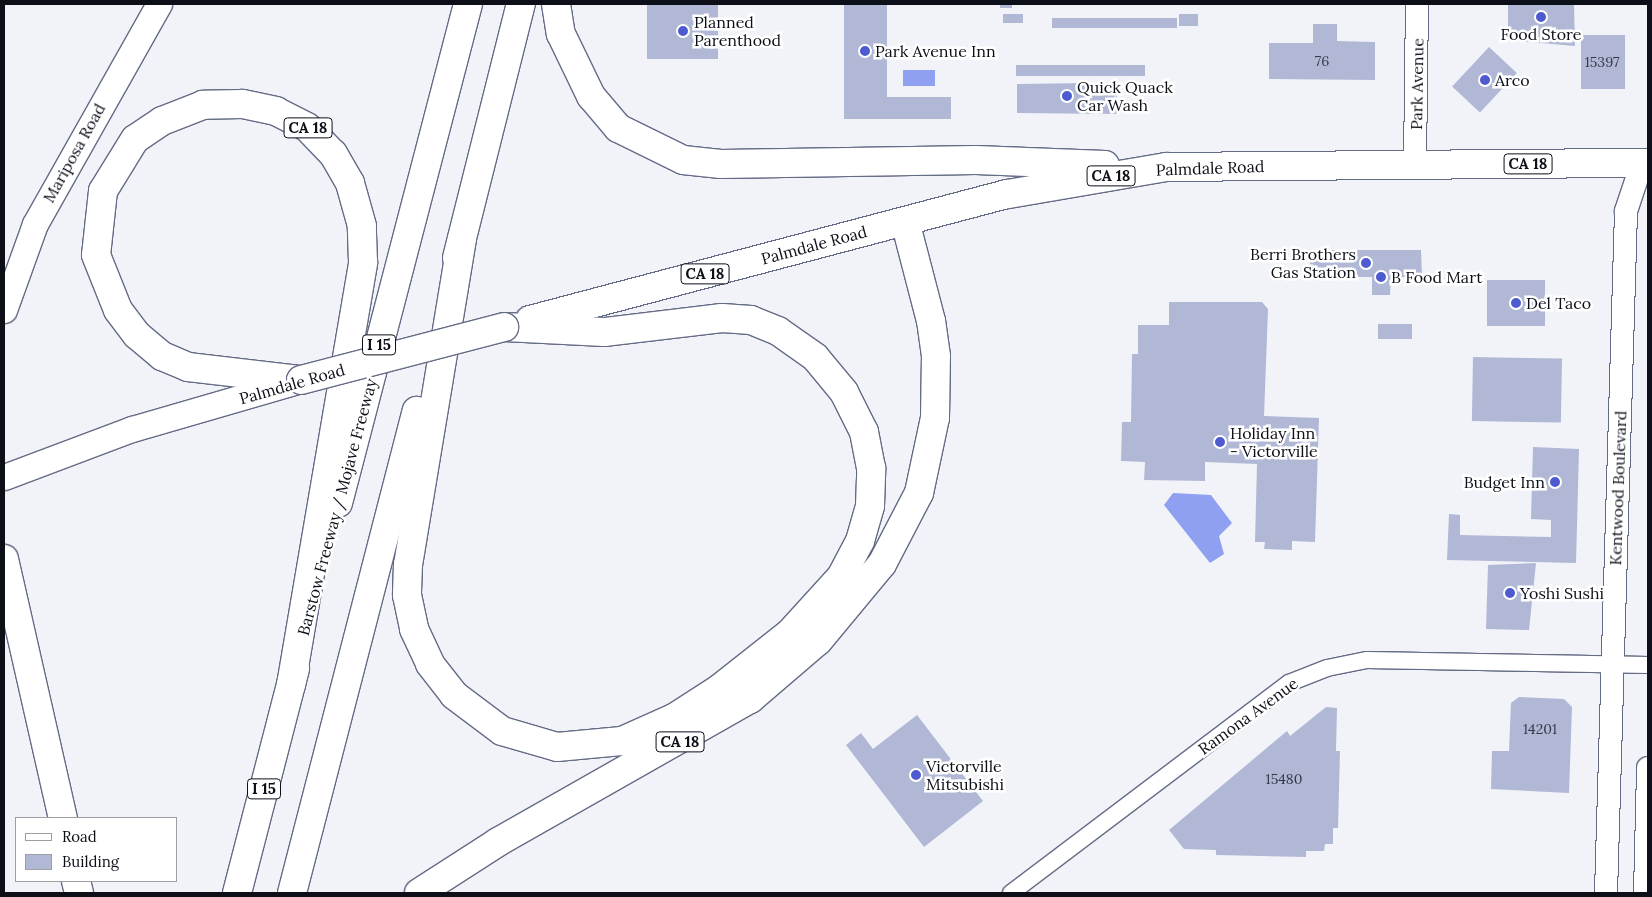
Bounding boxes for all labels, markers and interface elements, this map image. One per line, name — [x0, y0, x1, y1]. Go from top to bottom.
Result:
marker: Food Store — [1535, 11, 1547, 23]
place label: Planned Parenthood — [694, 12, 781, 50]
marker: Planned Parenthood — [676, 24, 690, 38]
place label: Food Store — [1500, 24, 1582, 44]
street label: Park Avenue — [1407, 38, 1427, 130]
place label: Park Avenue Inn — [875, 41, 996, 61]
marker: Park Avenue Inn — [859, 45, 871, 57]
house number: 76 — [1315, 53, 1329, 69]
house number: 15397 — [1585, 54, 1619, 70]
place label: Arco — [1495, 70, 1530, 90]
marker: Arco — [1479, 74, 1491, 86]
place label: Quick Quack Car Wash — [1077, 77, 1173, 115]
marker: Quick Quack Car Wash — [1061, 90, 1073, 102]
street label: Mariposa Road — [39, 100, 109, 206]
road number: CA 18 — [283, 116, 333, 140]
road number: CA 18 — [1503, 152, 1553, 176]
street label: Palmdale Road — [1155, 157, 1265, 179]
road number: CA 18 — [1086, 164, 1136, 188]
street label: Palmdale Road — [759, 222, 869, 268]
place label: Berri Brothers Gas Station — [1250, 244, 1356, 282]
marker: Berri Brothers Gas Station — [1360, 257, 1372, 269]
road number: CA 18 — [680, 262, 730, 286]
place label: B Food Mart — [1391, 267, 1482, 287]
marker: B Food Mart — [1375, 271, 1387, 283]
place label: Del Taco — [1526, 293, 1591, 313]
marker: Del Taco — [1510, 297, 1522, 309]
road number: I 15 — [362, 332, 396, 358]
street label: Palmdale Road — [237, 360, 347, 408]
street label: Barstow Freeway / Mojave Freeway — [293, 376, 381, 638]
street label: Kentwood Boulevard — [1606, 410, 1630, 566]
place label: Holiday Inn - Victorville — [1230, 423, 1318, 461]
marker: Holiday Inn - Victorville — [1214, 436, 1226, 448]
place label: Budget Inn — [1464, 472, 1545, 492]
marker: Budget Inn — [1549, 476, 1561, 488]
place label: Yoshi Sushi — [1520, 583, 1604, 603]
marker: Yoshi Sushi — [1504, 587, 1516, 599]
street label: Ramona Avenue — [1194, 673, 1302, 759]
house number: 14201 — [1523, 721, 1557, 737]
road number: CA 18 — [655, 730, 705, 754]
place label: Victorville Mitsubishi — [926, 756, 1004, 794]
marker: Victorville Mitsubishi — [910, 769, 922, 781]
house number: 15480 — [1266, 771, 1302, 787]
road number: I 15 — [246, 776, 282, 802]
legend — [15, 817, 178, 882]
text: Road — [62, 827, 97, 846]
text: Building — [62, 852, 119, 871]

